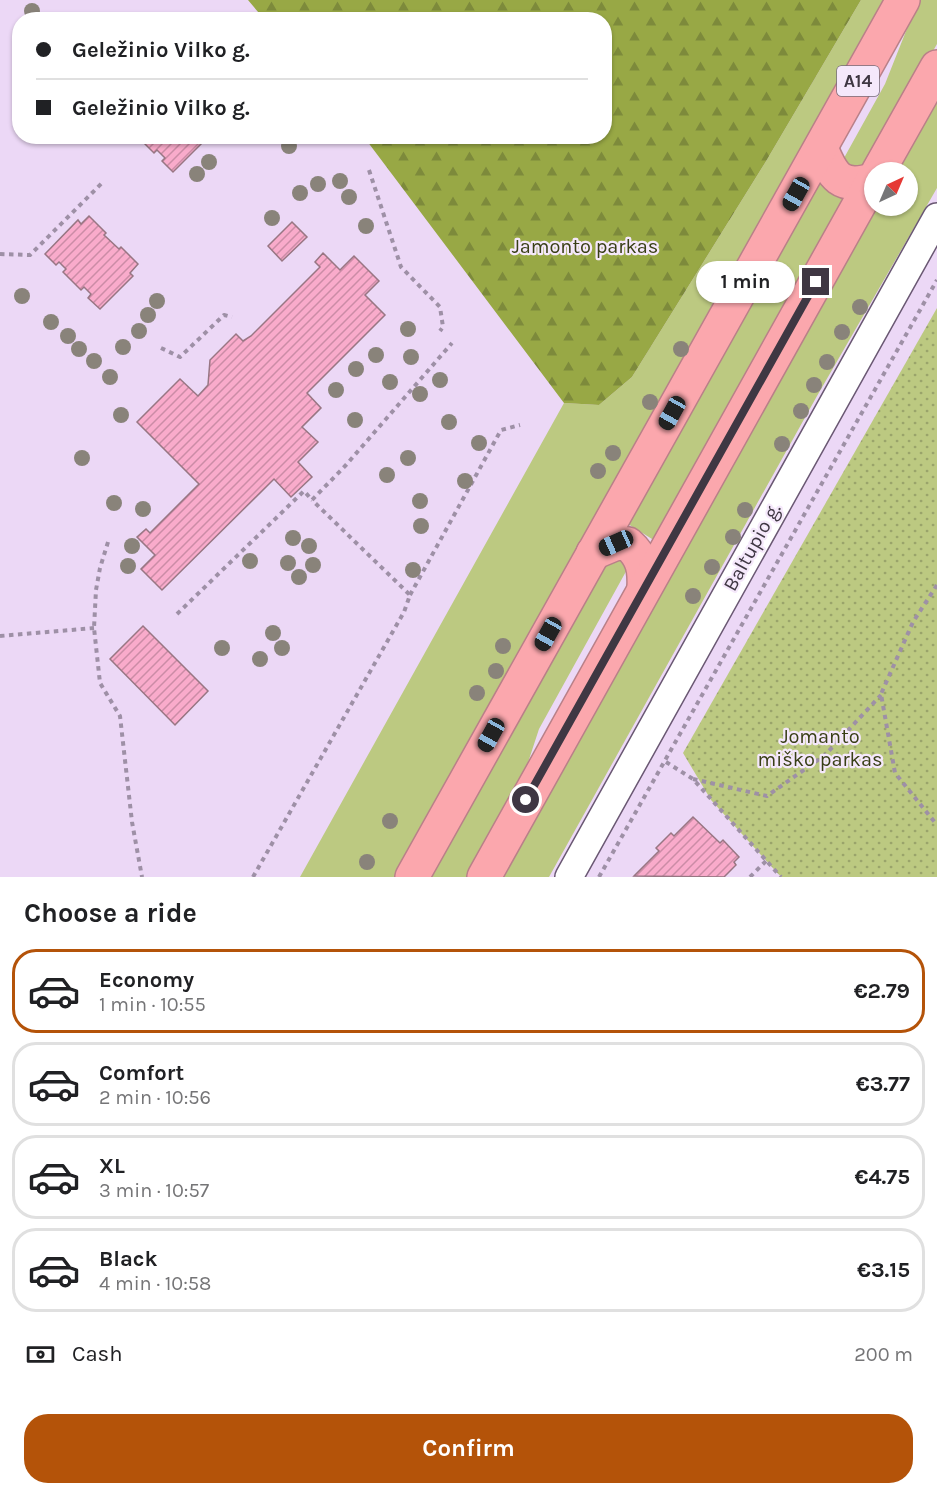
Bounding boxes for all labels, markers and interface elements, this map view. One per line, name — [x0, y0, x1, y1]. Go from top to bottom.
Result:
text: Geležinio Vilko g. — [72, 37, 250, 63]
road number: A14 — [837, 66, 879, 96]
text: Geležinio Vilko g. — [72, 95, 250, 121]
north arrow — [864, 162, 918, 216]
map controls — [864, 162, 918, 216]
car — [779, 174, 813, 214]
park label: Jamonto parkas — [512, 235, 658, 258]
callout: 1 min — [696, 261, 795, 303]
route end — [802, 268, 829, 295]
text: 1 min — [720, 270, 771, 293]
car — [655, 393, 689, 433]
street label: Baltupio g. — [718, 499, 786, 595]
car — [596, 527, 636, 559]
car — [531, 614, 565, 654]
car — [474, 715, 508, 755]
park label: Jomanto miško parkas — [758, 725, 882, 771]
route start — [512, 786, 539, 813]
text: Choose a ride — [24, 897, 197, 929]
icon: car — [27, 964, 81, 1018]
text: Economy — [99, 967, 194, 993]
text: €2.79 — [854, 978, 910, 1004]
text: 1 min · 10:55 — [99, 993, 206, 1016]
icon: car — [27, 1057, 81, 1111]
text: Comfort — [99, 1060, 184, 1086]
text: €3.77 — [856, 1071, 910, 1097]
text: 2 min · 10:56 — [99, 1086, 211, 1109]
icon: car — [27, 1150, 81, 1204]
text: XL — [99, 1153, 125, 1179]
text: €4.75 — [854, 1164, 910, 1190]
text: 3 min · 10:57 — [99, 1179, 209, 1202]
icon: car — [27, 1243, 81, 1297]
text: Black — [99, 1246, 158, 1272]
text: €3.15 — [857, 1257, 910, 1283]
text: 4 min · 10:58 — [99, 1272, 211, 1295]
icon: cash — [24, 1338, 57, 1371]
text: Cash — [72, 1341, 122, 1367]
text: 200 m — [854, 1343, 913, 1366]
button: Confirm — [24, 1414, 913, 1483]

